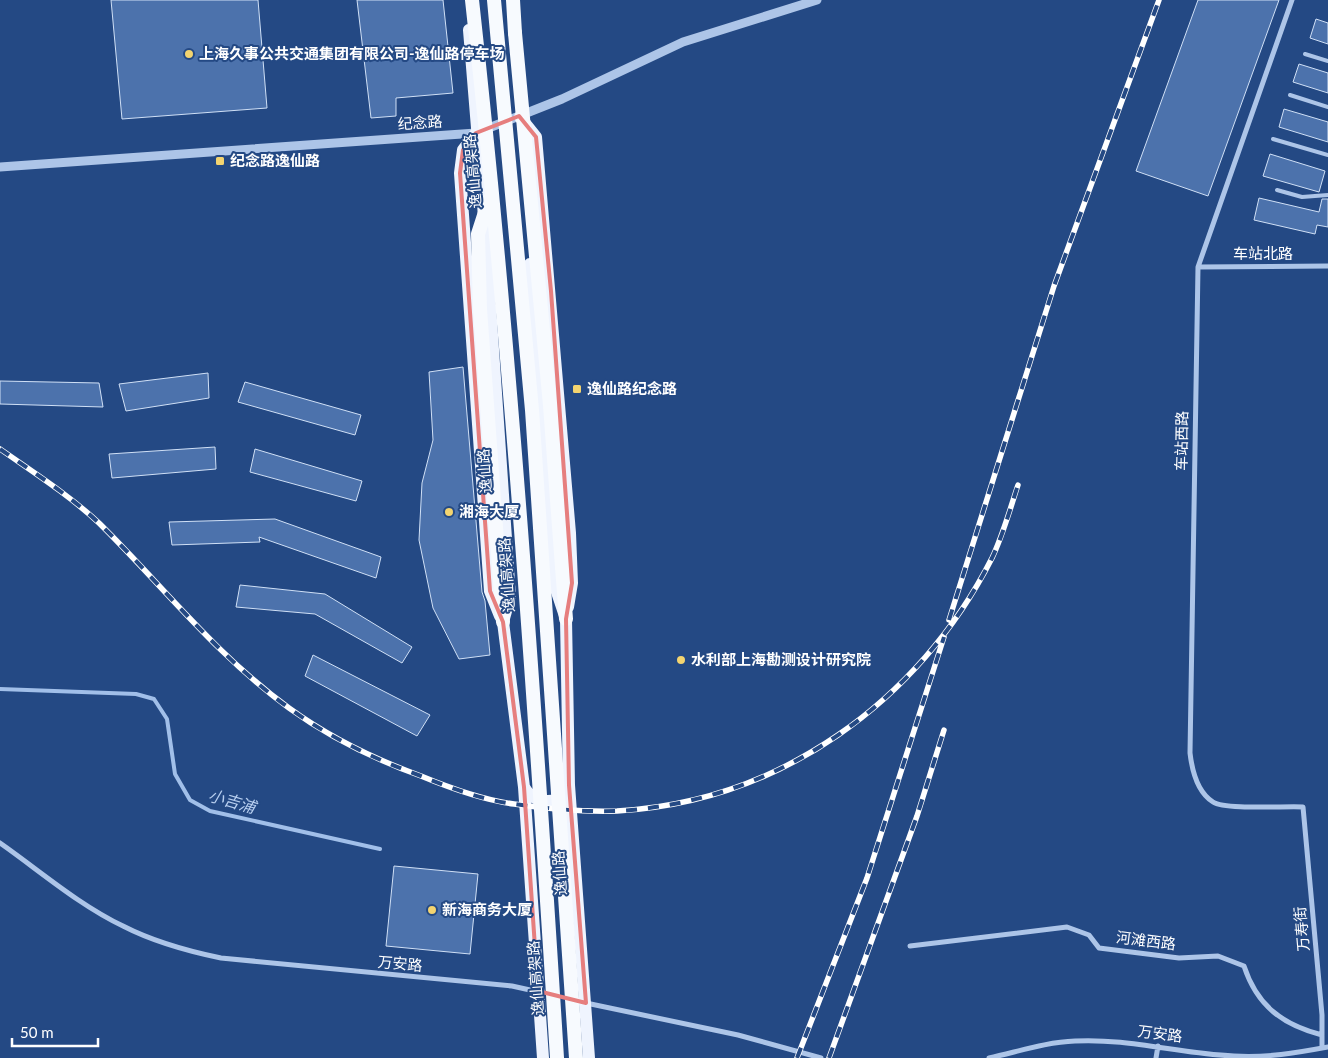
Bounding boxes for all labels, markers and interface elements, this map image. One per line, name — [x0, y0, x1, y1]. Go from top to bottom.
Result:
place label: 上海久事公共交通集团有限公司-逸仙路停车场 — [199, 44, 505, 62]
marker: 上海久事公共交通集团有限公司-逸仙路停车场 — [183, 48, 195, 60]
street label: 纪念路 — [397, 111, 443, 133]
street label: 逸仙高架路 — [460, 133, 484, 209]
place label: 纪念路逸仙路 — [230, 151, 320, 169]
marker: 纪念路逸仙路 — [214, 155, 226, 167]
street label: 车站北路 — [1233, 244, 1293, 262]
place label: 逸仙路纪念路 — [587, 379, 677, 397]
marker: 逸仙路纪念路 — [571, 383, 583, 395]
street label: 车站西路 — [1171, 411, 1191, 471]
street label: 逸仙路 — [473, 448, 495, 494]
place label: 湘海大厦 — [459, 502, 519, 520]
marker: 湘海大厦 — [443, 506, 455, 518]
street label: 逸仙高架路 — [494, 537, 518, 613]
place label: 水利部上海勘测设计研究院 — [691, 650, 871, 668]
marker: 水利部上海勘测设计研究院 — [675, 654, 687, 666]
water label: 小吉浦 — [206, 785, 261, 817]
street label: 逸仙路 — [548, 850, 570, 896]
place label: 新海商务大厦 — [442, 900, 532, 918]
marker: 新海商务大厦 — [426, 904, 438, 916]
street label: 万寿街 — [1290, 906, 1312, 952]
street label: 河滩西路 — [1115, 927, 1177, 953]
street label: 逸仙高架路 — [523, 940, 547, 1016]
street label: 万安路 — [377, 952, 423, 974]
scale bar — [12, 1016, 99, 1048]
street label: 万安路 — [1137, 1021, 1184, 1045]
text: 50 m — [20, 1023, 54, 1041]

